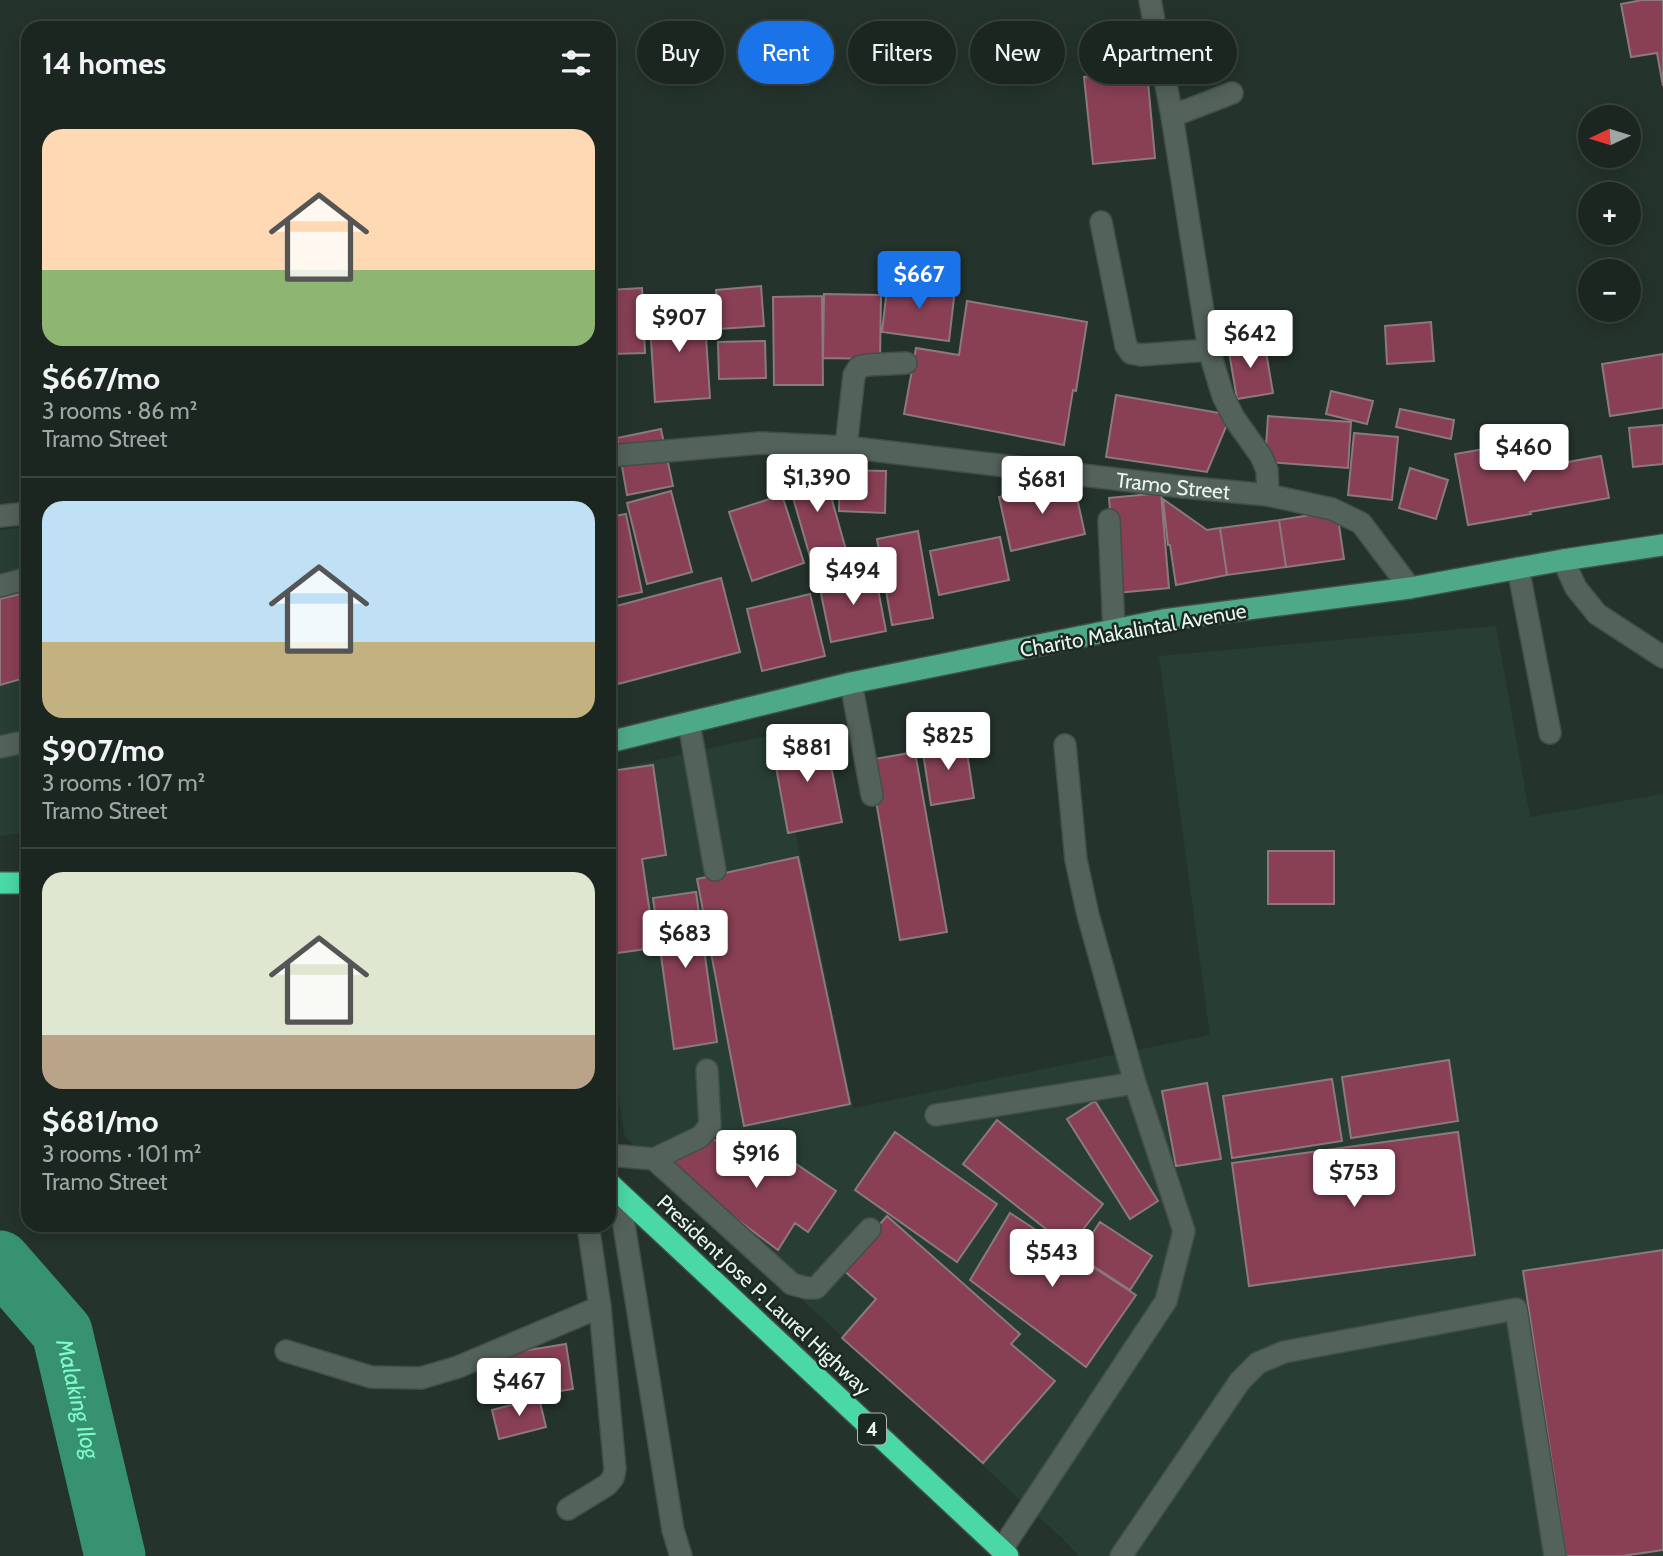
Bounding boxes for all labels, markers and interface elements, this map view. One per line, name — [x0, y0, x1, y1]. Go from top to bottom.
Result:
chip: Buy — [637, 21, 724, 84]
chip: Rent — [738, 21, 834, 84]
chip: Filters — [848, 21, 956, 84]
chip: New — [970, 21, 1065, 84]
chip: Apartment — [1079, 21, 1237, 84]
icon: filters — [557, 44, 595, 82]
text: 14 homes — [42, 45, 166, 82]
north arrow — [1578, 105, 1642, 168]
map controls — [1578, 105, 1641, 322]
icon: home — [256, 174, 382, 300]
button: + — [1578, 182, 1641, 245]
pin: $667 — [878, 252, 960, 311]
button: − — [1578, 259, 1641, 322]
text: $667 — [894, 260, 944, 288]
pin: $907 — [638, 294, 720, 354]
text: $907 — [652, 303, 706, 331]
pin: $642 — [1209, 310, 1291, 370]
text: $642 — [1224, 319, 1276, 347]
text: $667/mo — [42, 360, 160, 397]
text: 3 rooms · 86 m² — [42, 397, 197, 425]
pin: $460 — [1483, 424, 1565, 484]
text: Tramo Street — [42, 425, 168, 453]
text: $460 — [1496, 433, 1552, 461]
pin: $1,390 — [760, 454, 874, 514]
pin: $681 — [1001, 456, 1083, 516]
text: $1,390 — [783, 463, 851, 491]
text: $681 — [1018, 465, 1066, 493]
street label: Tramo Street — [1115, 467, 1231, 504]
icon: home — [256, 546, 382, 672]
pin: $494 — [812, 548, 894, 607]
text: $494 — [826, 556, 880, 584]
street label: Charito Makalintal Avenue — [1018, 598, 1248, 662]
pin: $825 — [907, 712, 989, 772]
text: $825 — [922, 721, 974, 749]
pin: $881 — [766, 724, 848, 784]
text: $907/mo — [42, 732, 164, 769]
text: $881 — [782, 733, 832, 761]
text: 3 rooms · 107 m² — [42, 769, 205, 797]
text: Tramo Street — [42, 797, 168, 825]
pin: $683 — [644, 911, 726, 970]
icon: home — [256, 917, 382, 1043]
text: $683 — [659, 919, 711, 947]
text: $681/mo — [42, 1103, 159, 1140]
pin: $916 — [715, 1130, 797, 1190]
text: $916 — [732, 1139, 780, 1167]
text: 3 rooms · 101 m² — [42, 1140, 201, 1168]
pin: $753 — [1313, 1150, 1395, 1209]
text: $753 — [1329, 1158, 1379, 1186]
text: Tramo Street — [42, 1168, 168, 1196]
street label: President Jose P. Laurel Highway — [652, 1189, 876, 1401]
pin: $543 — [1011, 1230, 1093, 1289]
text: $543 — [1026, 1238, 1078, 1266]
water label: Malaking Ilog — [50, 1335, 106, 1463]
pin: $467 — [478, 1358, 560, 1418]
text: $467 — [493, 1367, 545, 1395]
road number: 4 — [858, 1414, 886, 1444]

